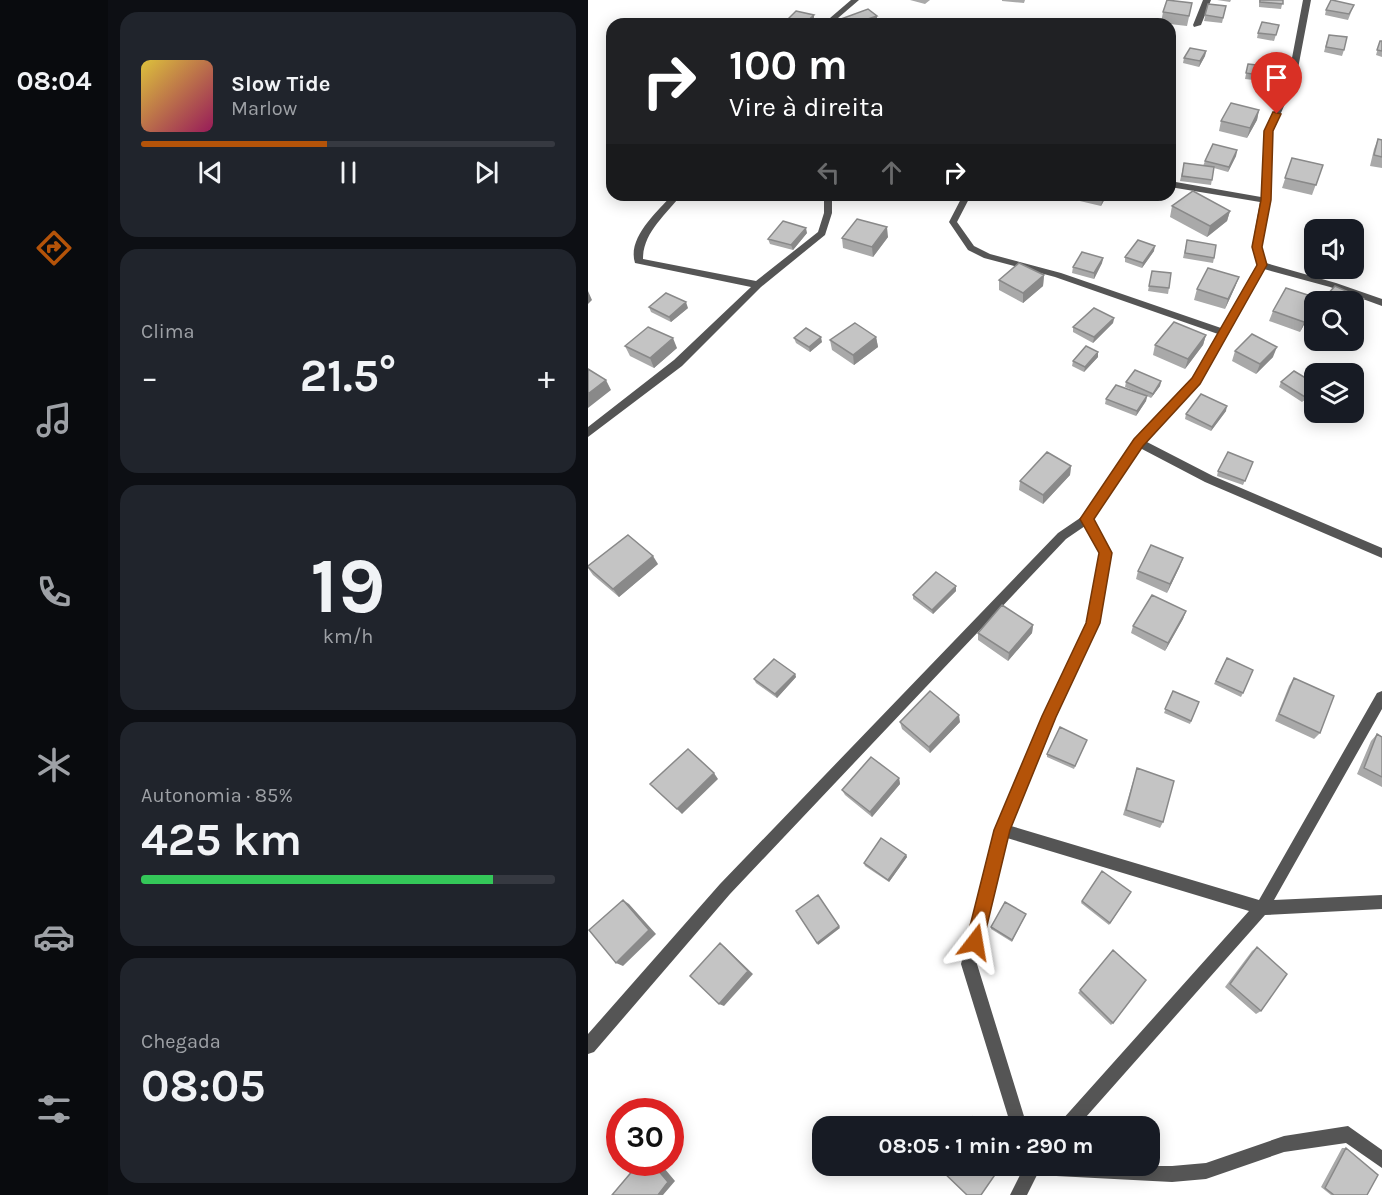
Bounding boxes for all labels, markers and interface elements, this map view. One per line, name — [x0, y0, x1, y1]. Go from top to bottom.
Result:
text: 100 m — [729, 40, 848, 90]
icon: right — [630, 42, 708, 120]
pin — [1251, 52, 1302, 114]
icon: arrive — [1260, 61, 1293, 94]
text: 08:04 — [17, 65, 91, 97]
text: Slow Tide — [231, 71, 331, 97]
text: Vire à direita — [729, 91, 884, 123]
text: Marlow — [231, 97, 297, 120]
icon: previous — [194, 156, 227, 189]
icon: pause — [332, 156, 365, 189]
icon: next — [470, 156, 503, 189]
icon: left — [812, 156, 845, 189]
icon: ahead — [875, 156, 908, 189]
icon: right — [938, 156, 971, 189]
map controls — [1304, 219, 1364, 423]
button: sound — [1304, 219, 1364, 279]
icon: directions — [33, 227, 75, 269]
button: search — [1304, 291, 1364, 351]
text: Clima — [141, 320, 195, 343]
text: 21.5° — [300, 350, 396, 402]
text: − — [141, 358, 158, 396]
text: + — [538, 358, 555, 396]
button: layers — [1304, 363, 1364, 423]
icon: music — [33, 399, 75, 441]
text: 19 — [310, 540, 386, 632]
icon: phone — [33, 571, 75, 613]
text: km/h — [323, 625, 373, 648]
icon: climate — [33, 744, 75, 786]
text: Autonomia · 85% — [141, 784, 293, 807]
text: 425 km — [141, 814, 302, 866]
position arrow — [943, 910, 1007, 974]
icon: car — [33, 916, 75, 958]
text: Chegada — [141, 1030, 221, 1053]
text: 08:05 — [141, 1060, 265, 1112]
icon: filters — [33, 1088, 75, 1130]
speed limit sign: 30 — [606, 1098, 684, 1176]
text: 08:05 · 1 min · 290 m — [879, 1133, 1093, 1159]

